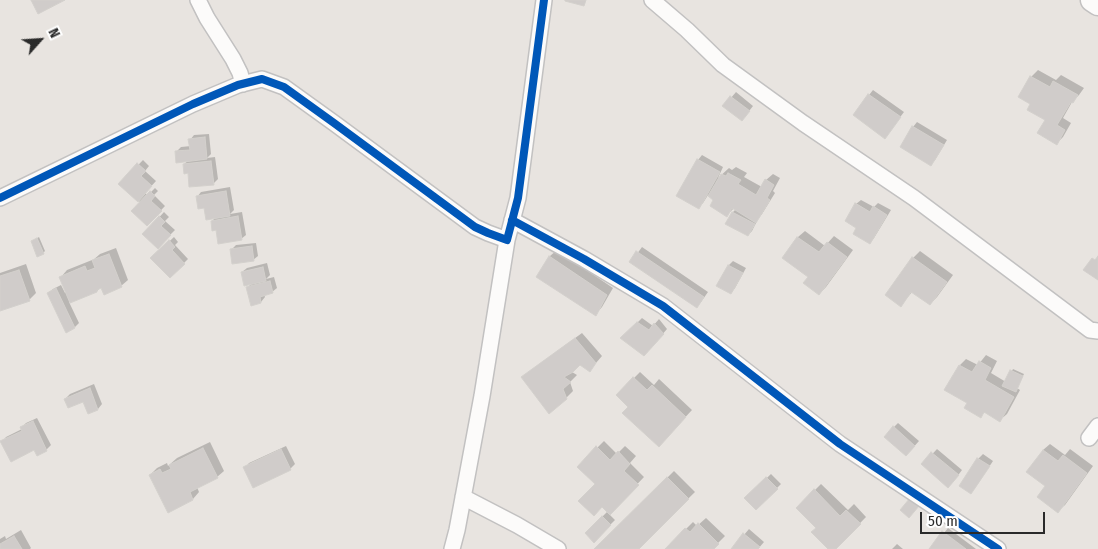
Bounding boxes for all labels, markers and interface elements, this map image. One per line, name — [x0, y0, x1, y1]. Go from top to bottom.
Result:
north arrow — [15, 15, 65, 65]
text: N — [44, 26, 63, 41]
scale bar — [923, 502, 1048, 534]
text: 50 m — [928, 512, 958, 530]

